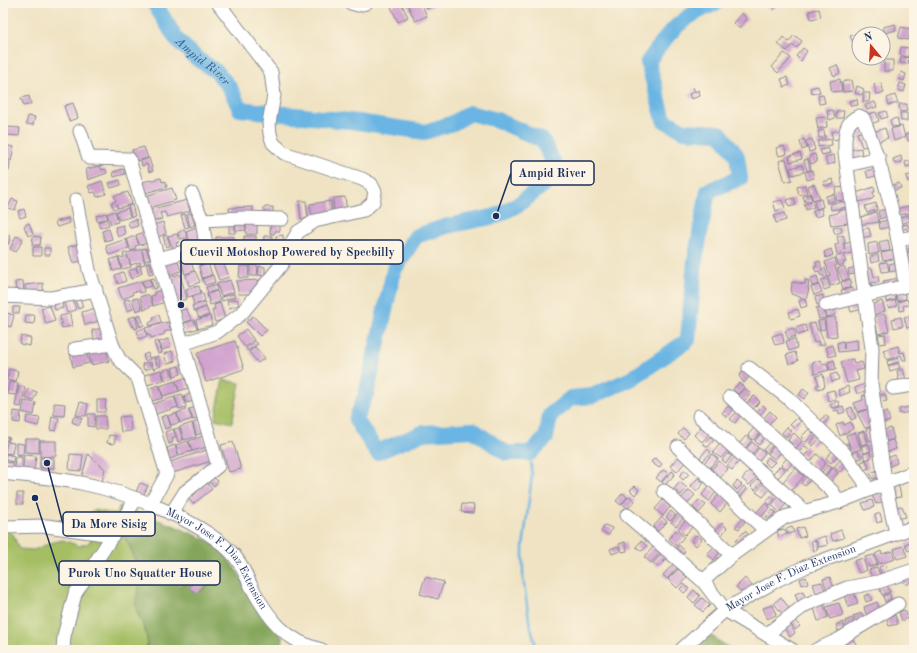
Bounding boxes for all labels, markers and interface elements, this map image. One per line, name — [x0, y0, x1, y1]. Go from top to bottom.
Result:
north arrow — [851, 26, 891, 66]
text: N — [863, 31, 875, 44]
water label: Ampid River — [172, 35, 232, 89]
callout: Ampid River — [511, 161, 594, 185]
text: Ampid River — [518, 168, 586, 180]
callout: Cuevil Motoshop Powered by Specbilly — [181, 240, 403, 264]
text: Cuevil Motoshop Powered by Specbilly — [189, 247, 395, 259]
street label: Mayor Jose F. Diaz Extension — [164, 506, 269, 612]
callout: Da More Sisig — [63, 512, 155, 536]
text: Da More Sisig — [71, 519, 147, 531]
street label: Mayor Jose F. Diaz Extension — [724, 543, 857, 614]
callout: Purok Uno Squatter House — [59, 561, 220, 585]
text: Purok Uno Squatter House — [68, 568, 213, 580]

